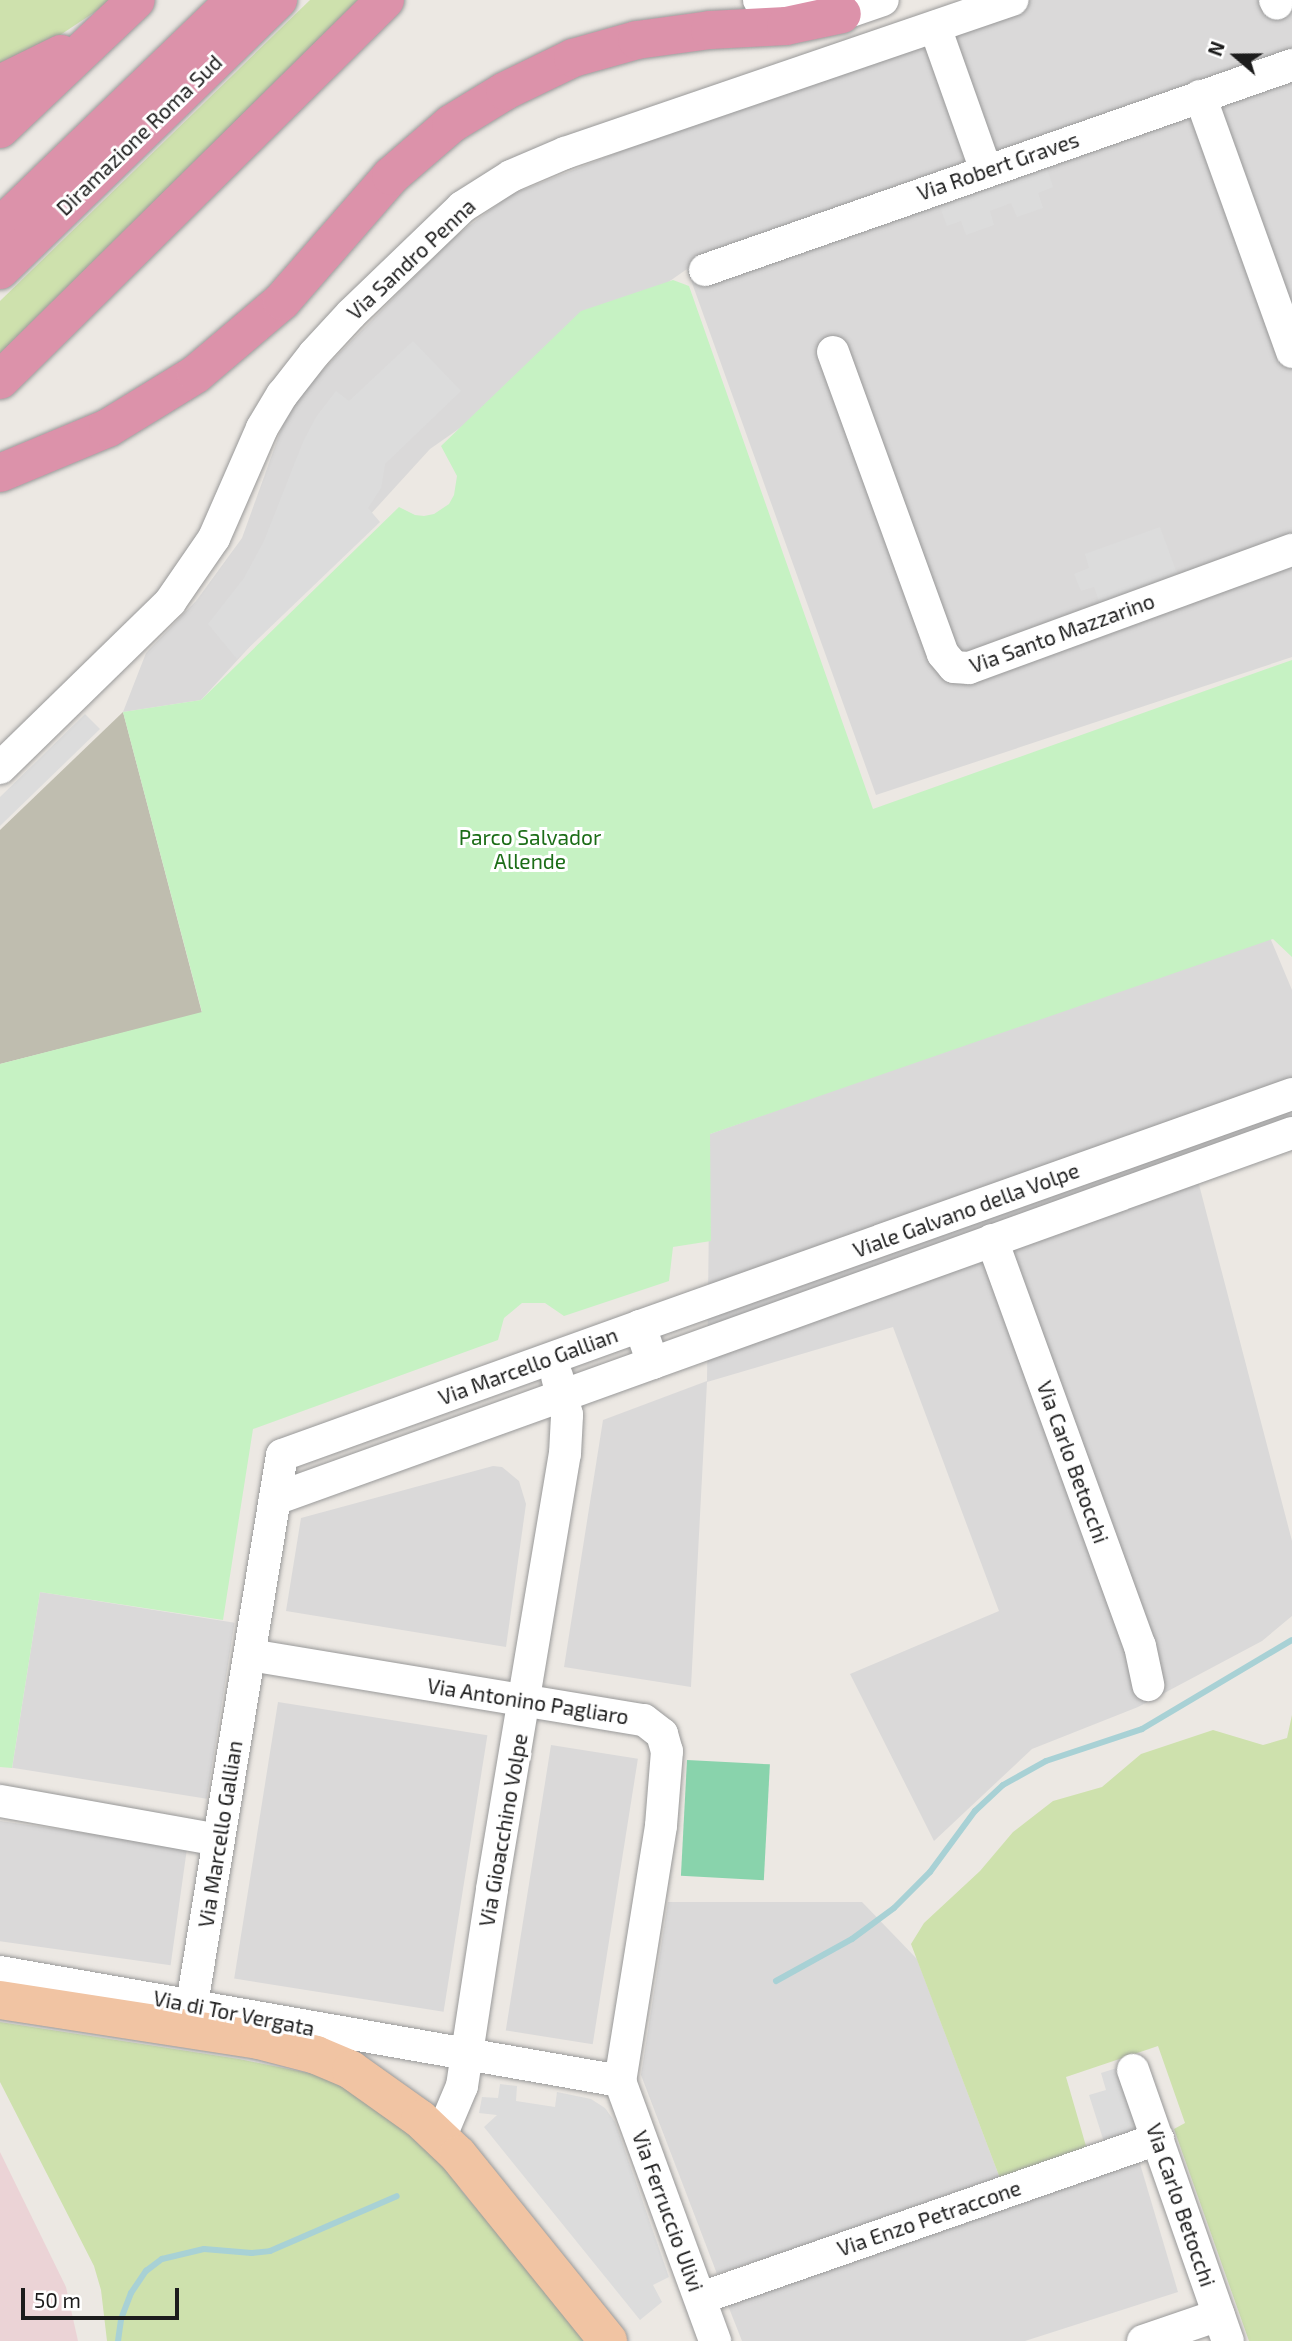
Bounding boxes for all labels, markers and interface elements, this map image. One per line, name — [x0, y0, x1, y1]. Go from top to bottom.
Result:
north arrow — [1201, 21, 1271, 91]
text: N — [1203, 38, 1229, 59]
street label: Diramazione Roma Sud — [51, 49, 227, 221]
street label: Via Robert Graves — [914, 127, 1082, 205]
street label: Via Sandro Penna — [342, 193, 480, 325]
street label: Via Santo Mazzarino — [966, 588, 1158, 678]
park label: Parco Salvador Allende — [459, 824, 601, 874]
street label: Viale Galvano della Volpe — [849, 1157, 1083, 1263]
street label: Via Marcello Gallian — [435, 1322, 621, 1410]
street label: Via Carlo Betocchi — [1032, 1377, 1114, 1547]
street label: Via Antonino Pagliaro — [425, 1673, 631, 1729]
street label: Via Gioacchino Volpe — [474, 1731, 532, 1929]
street label: Via Marcello Gallian — [193, 1739, 247, 1929]
street label: Via di Tor Vergata — [150, 1985, 318, 2041]
street label: Via Carlo Betocchi — [1141, 2120, 1221, 2290]
street label: Via Ferruccio Ulivi — [627, 2127, 709, 2295]
street label: Via Enzo Petraccone — [834, 2175, 1024, 2261]
scale bar — [24, 2274, 182, 2318]
text: 50 m — [34, 2287, 81, 2312]

